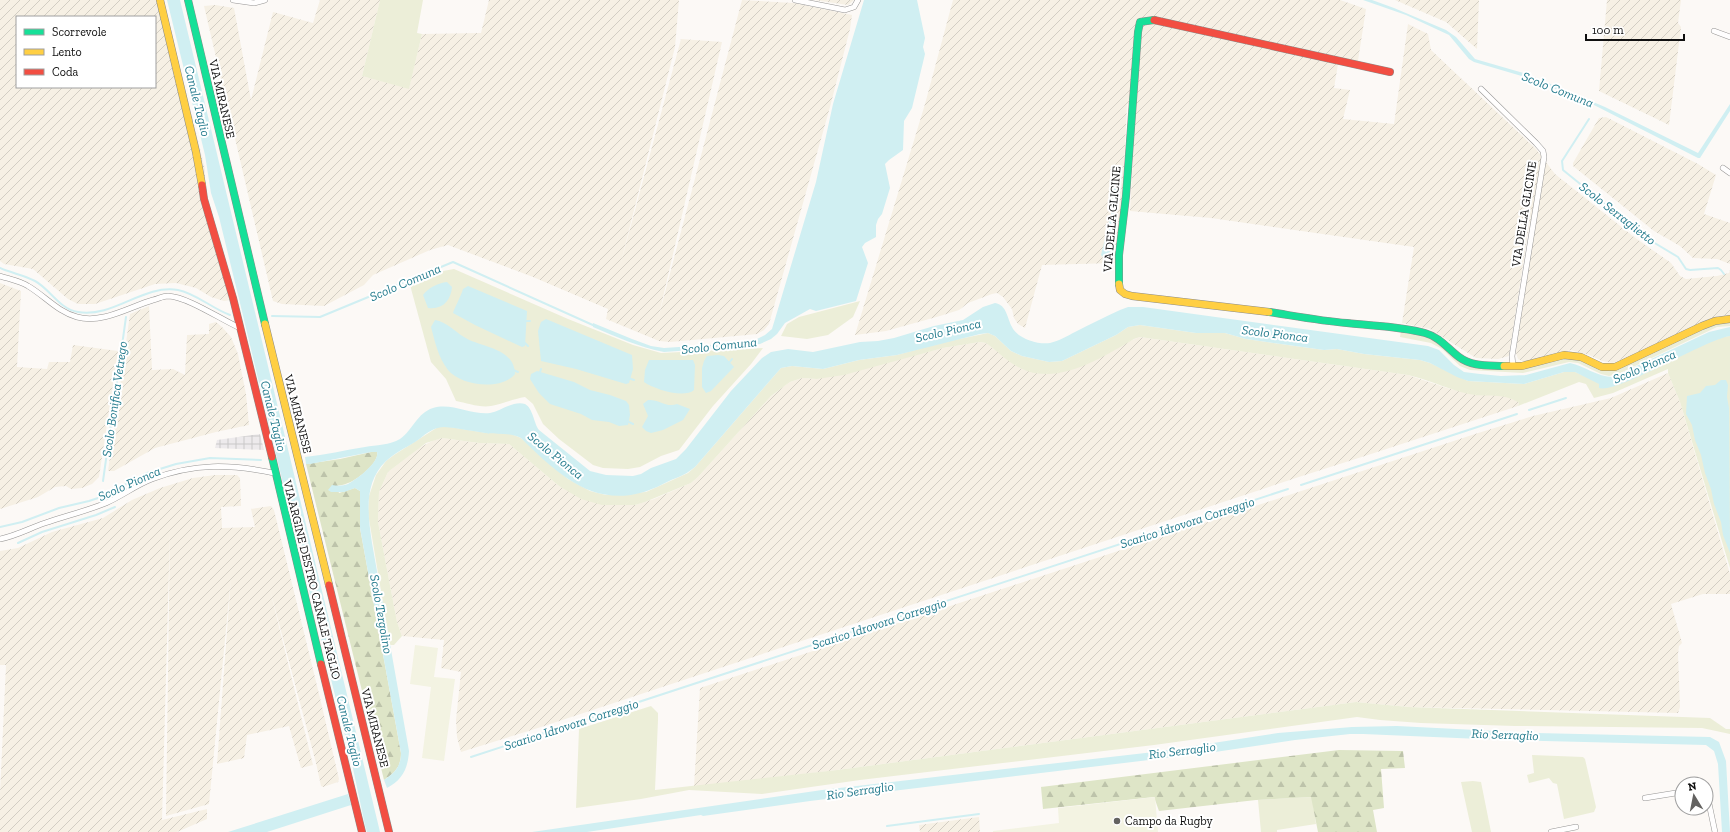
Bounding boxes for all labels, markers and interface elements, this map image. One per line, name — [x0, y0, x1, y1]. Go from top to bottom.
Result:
legend — [16, 16, 156, 88]
scale bar — [1586, 16, 1684, 42]
text: 100 m — [1592, 23, 1624, 37]
text: Scorrevole — [52, 25, 107, 39]
text: Lento — [52, 45, 82, 59]
street label: VIA MIRANESE — [206, 57, 238, 140]
water label: Canale Taglio — [181, 64, 214, 138]
text: Coda — [52, 65, 78, 79]
water label: Scolo Comuna — [1520, 68, 1596, 111]
street label: VIA DELLA GLICINE — [1509, 160, 1539, 269]
street label: VIA DELLA GLICINE — [1100, 165, 1124, 274]
water label: Scolo Serraglietto — [1577, 179, 1659, 248]
water label: Scolo Comuna — [367, 261, 443, 304]
water label: Scolo Pionca — [914, 316, 982, 345]
water label: Scolo Pionca — [1241, 322, 1309, 345]
water label: Scolo Comuna — [681, 334, 758, 357]
water label: Scolo Bonifica Vetrego — [99, 340, 130, 458]
water label: Scolo Pionca — [1610, 346, 1678, 386]
street label: VIA MIRANESE — [281, 372, 315, 455]
water label: Canale Taglio — [257, 379, 290, 453]
water label: Scolo Pionca — [525, 429, 586, 482]
water label: Scolo Pionca — [96, 463, 163, 504]
street label: VIA ARGINE DESTRO CANALE TAGLIO — [280, 478, 344, 681]
water label: Scarico Idrovora Correggio — [1118, 494, 1256, 551]
water label: Scolo Tergolino — [367, 573, 396, 655]
water label: Scarico Idrovora Correggio — [810, 595, 948, 652]
street label: VIA MIRANESE — [358, 686, 392, 769]
water label: Canale Taglio — [333, 694, 366, 768]
water label: Scarico Idrovora Correggio — [502, 696, 640, 753]
water label: Rio Serraglio — [1471, 726, 1539, 743]
water label: Rio Serraglio — [1148, 739, 1216, 762]
north arrow — [1674, 776, 1714, 816]
water label: Rio Serraglio — [826, 778, 895, 803]
text: N — [1687, 779, 1698, 794]
place label: Campo da Rugby — [1125, 814, 1213, 828]
marker: Campo da Rugby — [1112, 816, 1122, 826]

